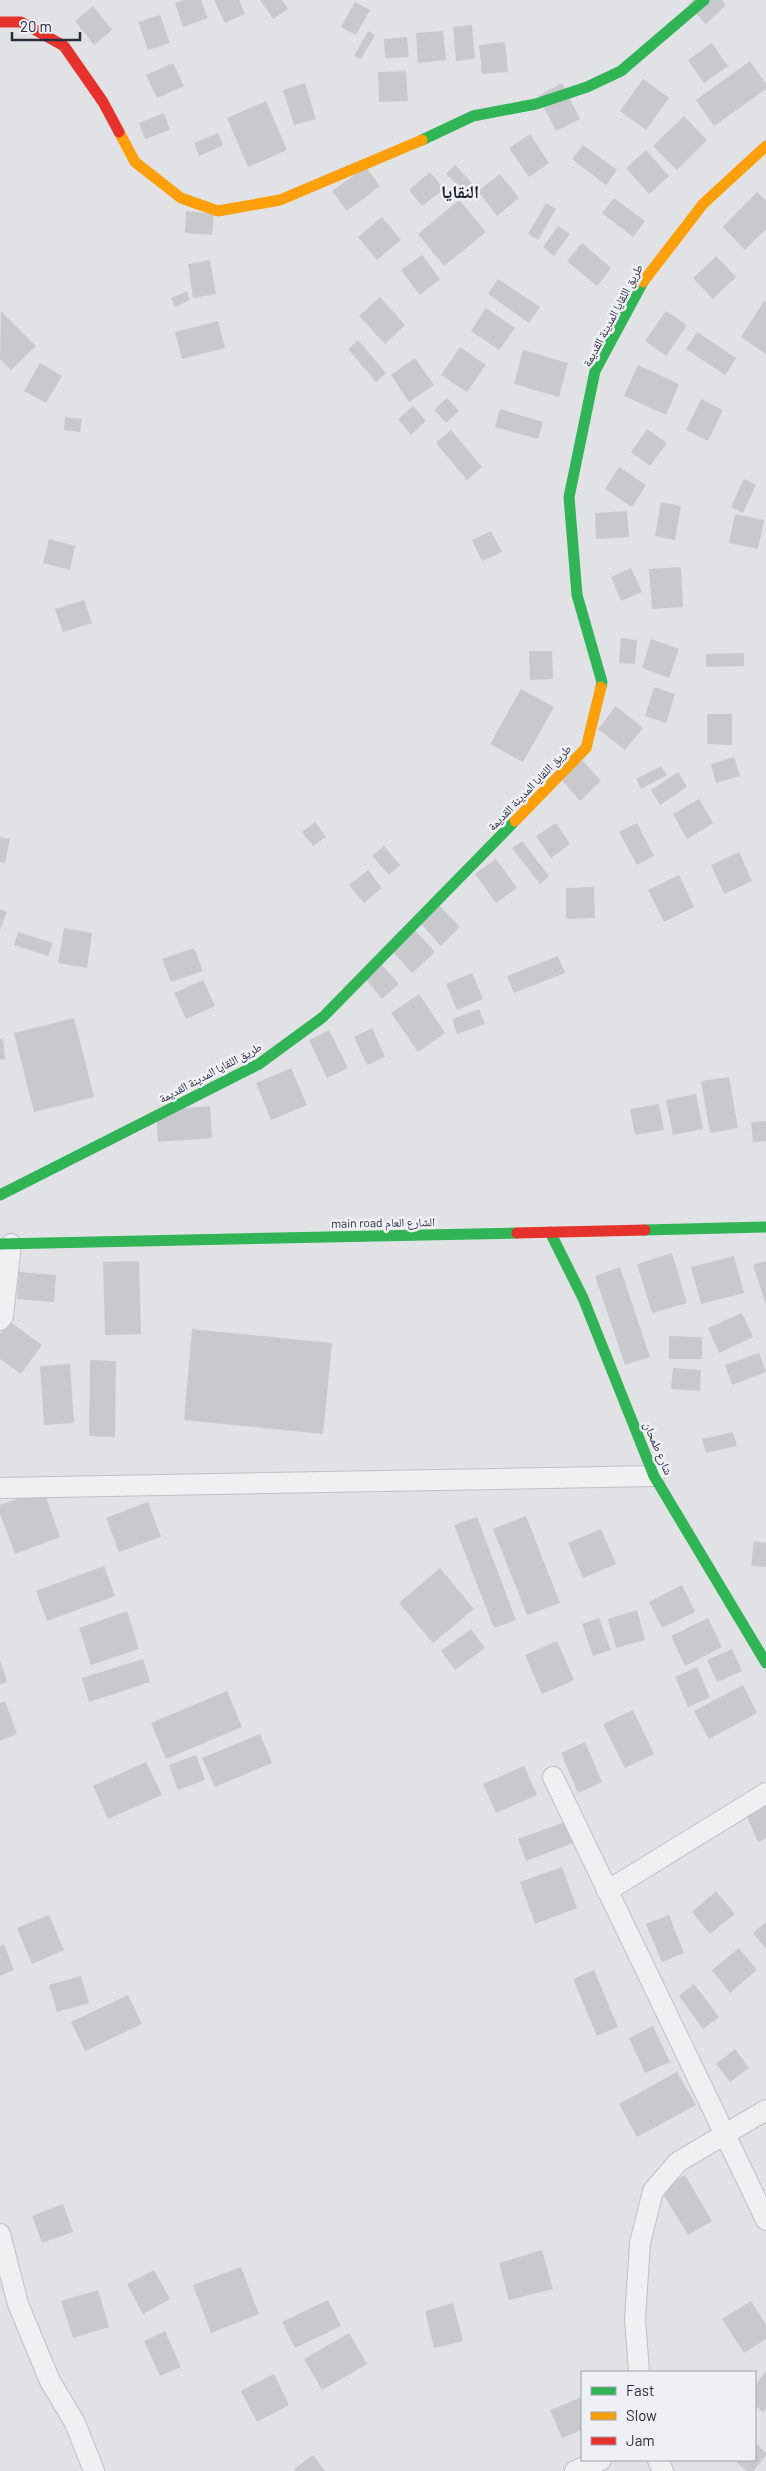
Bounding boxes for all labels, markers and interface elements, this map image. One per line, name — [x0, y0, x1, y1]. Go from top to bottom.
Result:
scale bar — [12, 10, 80, 42]
text: 20 m — [20, 17, 52, 35]
district label: النقايا — [441, 180, 479, 202]
street label: طريق اللقايا المدينة القديمة — [579, 261, 646, 369]
street label: طريق اللقايا المدينة القديمة — [484, 741, 575, 834]
street label: طريق اللقايا المدينة القديمة — [156, 1039, 264, 1106]
street label: main road الشارع العام — [331, 1214, 435, 1232]
street label: شارع طمحان — [640, 1419, 676, 1477]
legend — [581, 2371, 756, 2461]
text: Fast — [626, 2381, 654, 2399]
text: Slow — [626, 2406, 657, 2424]
text: Jam — [626, 2431, 655, 2449]

